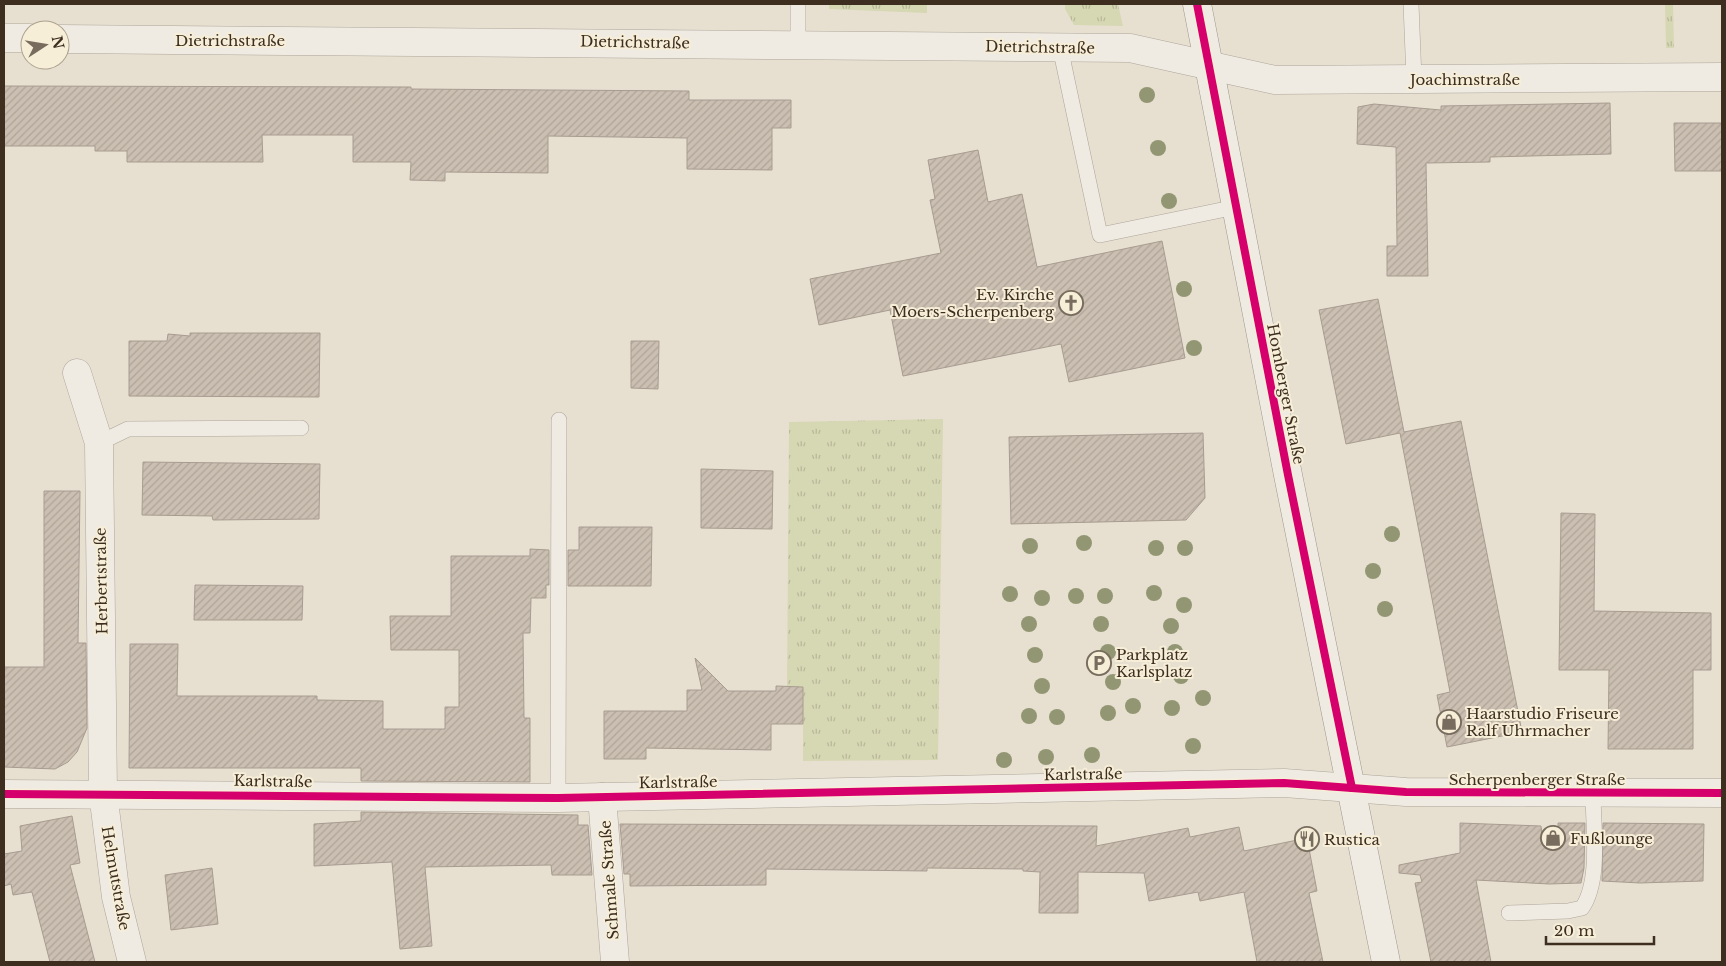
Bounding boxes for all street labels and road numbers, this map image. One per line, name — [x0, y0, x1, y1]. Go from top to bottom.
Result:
street label: Dietrichstraße — [175, 31, 285, 50]
street label: Dietrichstraße — [580, 32, 690, 52]
street label: Dietrichstraße — [985, 37, 1095, 57]
street label: Joachimstraße — [1408, 70, 1520, 89]
street label: Homberger Straße — [1263, 322, 1309, 466]
street label: Herbertstraße — [91, 527, 111, 635]
street label: Karlstraße — [1043, 764, 1123, 784]
street label: Scherpenberger Straße — [1449, 770, 1625, 789]
street label: Karlstraße — [233, 771, 313, 791]
street label: Karlstraße — [638, 772, 718, 792]
street label: Schmale Straße — [595, 820, 623, 940]
street label: Helmutstraße — [97, 824, 135, 932]

